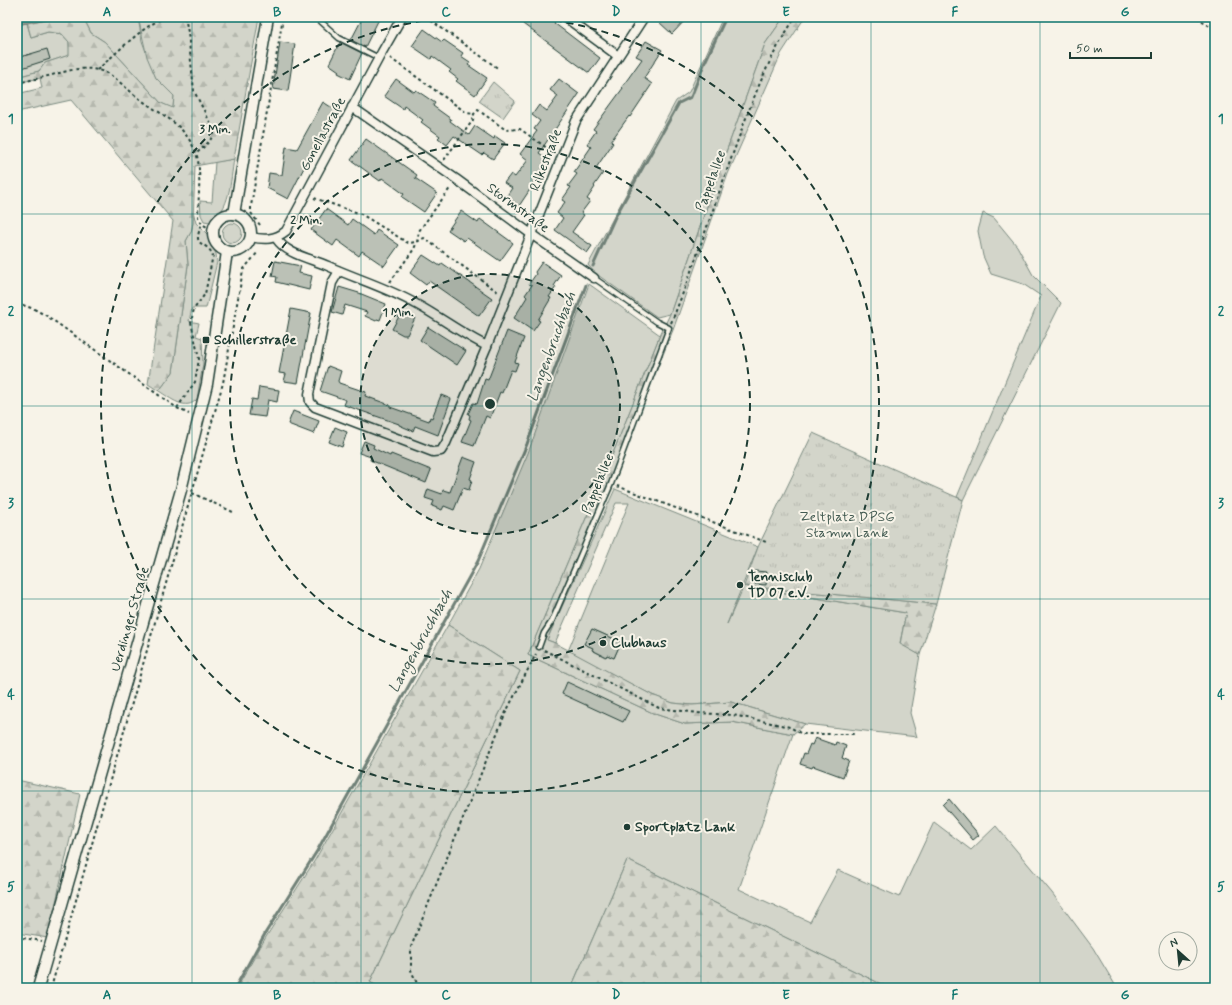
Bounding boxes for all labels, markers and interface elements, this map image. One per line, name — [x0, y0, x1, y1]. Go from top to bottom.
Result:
text: A — [103, 4, 111, 21]
text: B — [273, 4, 282, 21]
text: C — [441, 4, 451, 21]
text: D — [612, 4, 621, 21]
text: E — [782, 4, 790, 21]
text: F — [952, 4, 959, 21]
text: G — [1121, 4, 1130, 21]
scale bar — [1070, 34, 1151, 60]
text: 50 m — [1076, 41, 1103, 57]
street label: Gonellastraße — [296, 94, 350, 174]
text: 1 — [8, 111, 14, 128]
text: 1 — [1218, 111, 1224, 128]
text: 3 Min. — [199, 122, 231, 138]
street label: Rilkestraße — [526, 126, 566, 194]
street label: Pappelallee — [692, 148, 730, 214]
street label: Stormstraße — [483, 179, 553, 237]
text: 2 Min. — [290, 213, 322, 229]
water label: Langenbruchbach — [523, 289, 582, 405]
text: 2 — [8, 303, 15, 320]
text: 2 — [1218, 303, 1225, 320]
text: 1 Min. — [382, 305, 414, 321]
place label: Schillerstraße — [214, 331, 296, 349]
marker: Schillerstraße — [201, 335, 211, 345]
centre of rings — [483, 397, 497, 411]
street label: Pappelallee — [578, 451, 618, 517]
text: 3 — [8, 495, 14, 512]
text: 3 — [1218, 495, 1224, 512]
park label: Zeltplatz DPSG Stamm Lank — [800, 508, 895, 542]
street label: Uerdinger Straße — [106, 564, 154, 674]
place label: Tennisclub TD 07 e.V. — [748, 568, 813, 602]
marker: Tennisclub TD 07 e.V. — [735, 580, 745, 590]
water label: Langenbruchbach — [384, 585, 459, 697]
place label: Clubhaus — [611, 634, 667, 652]
marker: Clubhaus — [598, 638, 608, 648]
text: 4 — [7, 687, 15, 704]
text: 4 — [1217, 687, 1225, 704]
place label: Sportplatz Lank — [635, 818, 735, 836]
marker: Sportplatz Lank — [622, 822, 632, 832]
text: 5 — [7, 879, 15, 896]
text: 5 — [1217, 879, 1225, 896]
north arrow — [1158, 931, 1198, 971]
text: N — [1167, 935, 1180, 951]
text: A — [103, 987, 111, 1004]
text: B — [273, 987, 282, 1004]
text: C — [441, 987, 451, 1004]
text: D — [612, 987, 621, 1004]
text: E — [782, 987, 790, 1004]
text: F — [952, 987, 959, 1004]
text: G — [1121, 987, 1130, 1004]

